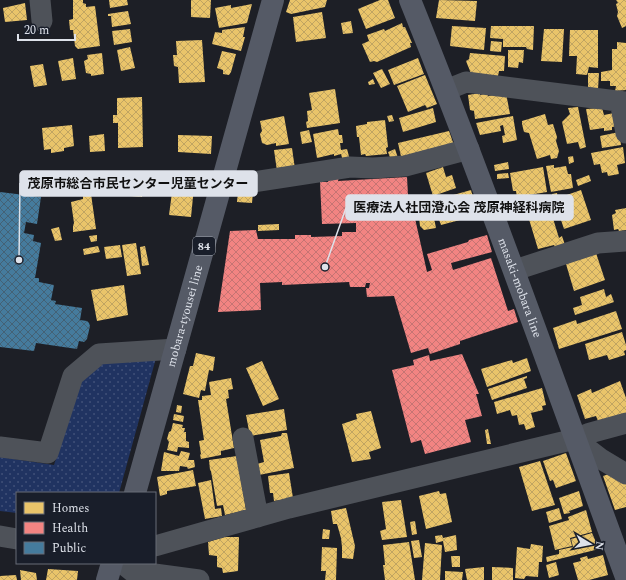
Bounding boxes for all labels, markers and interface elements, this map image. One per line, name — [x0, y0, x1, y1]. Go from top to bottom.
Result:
scale bar — [18, 16, 75, 42]
text: 20 m — [24, 21, 49, 40]
callout: 茂原市総合市民センター児童センター — [20, 171, 257, 196]
text: 茂原市総合市民センター児童センター — [27, 174, 249, 194]
callout: 医療法人社団澄心会 茂原神経科病院 — [346, 195, 573, 220]
text: 医療法人社団澄心会 茂原神経科病院 — [353, 198, 565, 218]
street label: masaki-mobara line — [493, 235, 547, 341]
road number: 84 — [193, 237, 215, 255]
street label: mobara-tyousei line — [161, 262, 208, 369]
legend — [16, 492, 156, 564]
text: Homes — [52, 499, 90, 518]
text: Health — [52, 519, 88, 538]
north arrow — [570, 524, 610, 564]
text: Public — [52, 539, 86, 558]
text: N — [590, 540, 609, 552]

